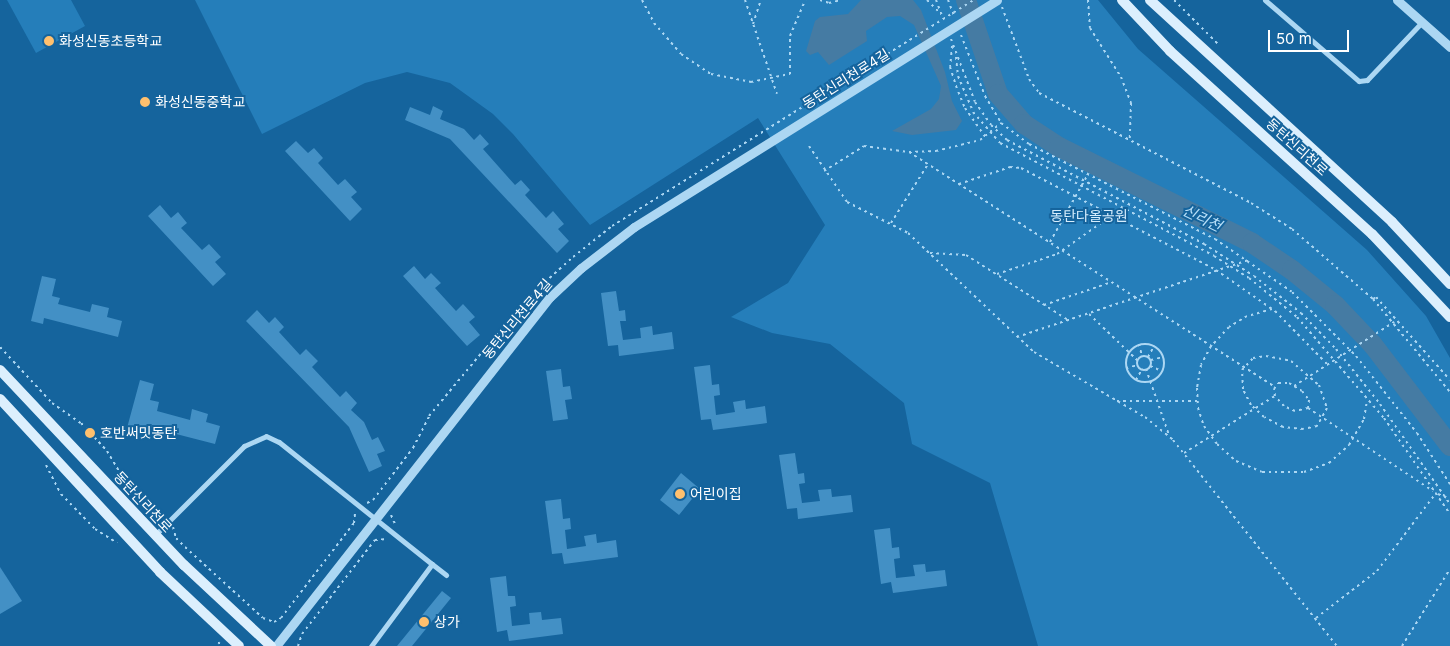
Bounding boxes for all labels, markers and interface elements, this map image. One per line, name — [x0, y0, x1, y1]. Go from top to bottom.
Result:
scale bar — [1270, 20, 1351, 52]
text: 50 m — [1276, 29, 1312, 48]
place label: 화성신동초등학교 — [59, 33, 162, 49]
marker: 화성신동초등학교 — [43, 35, 55, 47]
street label: 동탄신리천로4길 — [799, 46, 893, 112]
place label: 화성신동중학교 — [155, 94, 245, 110]
marker: 화성신동중학교 — [139, 96, 151, 108]
street label: 동탄신리천로 — [1263, 115, 1331, 179]
water label: 신리천 — [1179, 201, 1225, 235]
park label: 동탄다올공원 — [1050, 208, 1128, 224]
street label: 동탄신리천로4길 — [479, 276, 555, 362]
place label: 호반써밋동탄 — [100, 425, 177, 441]
marker: 호반써밋동탄 — [84, 427, 96, 439]
street label: 동탄신리천로 — [111, 468, 175, 536]
place label: 어린이집 — [690, 486, 742, 502]
marker: 어린이집 — [674, 488, 686, 500]
place label: 상가 — [434, 614, 460, 630]
marker: 상가 — [418, 616, 430, 628]

